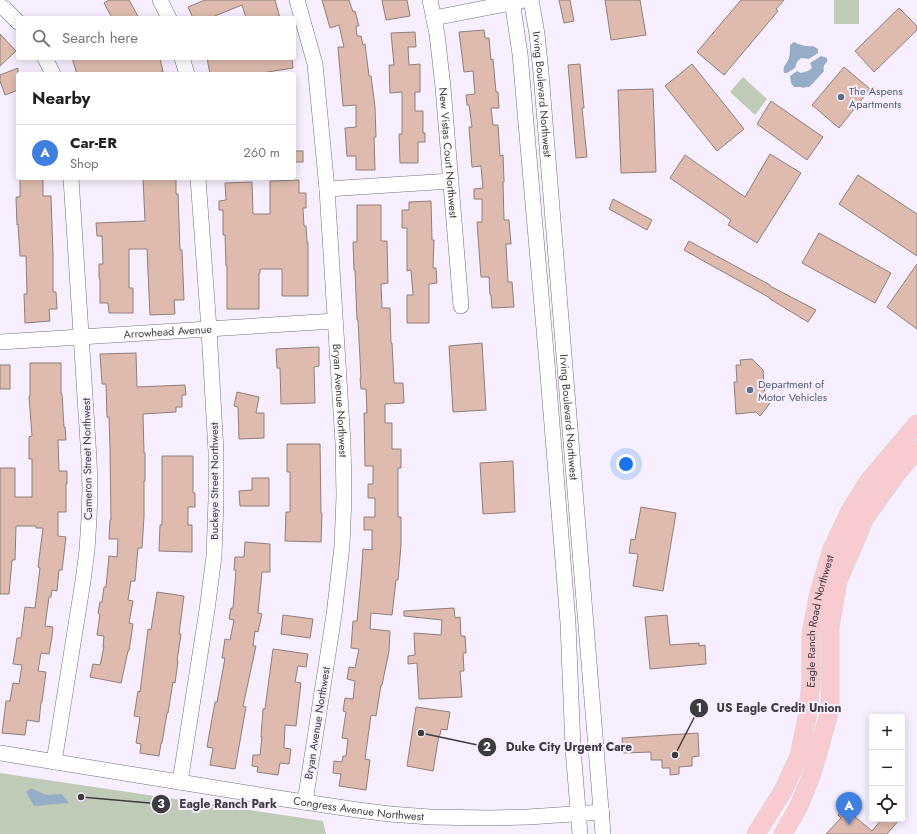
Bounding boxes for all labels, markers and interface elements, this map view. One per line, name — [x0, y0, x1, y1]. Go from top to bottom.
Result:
search box — [16, 16, 296, 60]
icon: search — [30, 27, 52, 49]
text: Search here — [62, 27, 138, 49]
street label: Irving Boulevard Northwest — [529, 30, 556, 158]
place label: The Aspens Apartments — [849, 83, 903, 112]
text: Nearby — [32, 86, 90, 110]
street label: New Vistas Court Northwest — [435, 87, 462, 219]
marker: The Aspens Apartments — [836, 92, 846, 102]
text: Car-ER — [70, 132, 117, 154]
text: A — [40, 143, 50, 162]
text: 260 m — [243, 143, 280, 162]
text: Shop — [70, 154, 98, 173]
street label: Arrowhead Avenue — [123, 321, 213, 342]
street label: Bryan Avenue Northwest — [329, 343, 351, 458]
street label: Irving Boulevard Northwest — [556, 354, 582, 481]
place label: Department of Motor Vehicles — [758, 376, 828, 405]
marker: Department of Motor Vehicles — [745, 385, 755, 395]
street label: Cameron Street Northwest — [78, 398, 96, 520]
street label: Buckeye Street Northwest — [206, 422, 222, 540]
your location — [616, 454, 636, 474]
street label: Eagle Ranch Road Northwest — [802, 553, 838, 688]
street label: Bryan Avenue Northwest — [300, 665, 334, 780]
callout: US Eagle Credit Union — [689, 696, 850, 720]
text: 1 — [696, 699, 702, 717]
text: US Eagle Credit Union — [716, 699, 842, 717]
map controls — [869, 714, 905, 822]
button: + — [869, 714, 905, 750]
callout: Duke City Urgent Care — [477, 735, 640, 759]
text: 2 — [483, 738, 491, 756]
text: Duke City Urgent Care — [506, 738, 632, 756]
button: − — [869, 750, 905, 786]
button: locate — [869, 786, 905, 822]
callout: Eagle Ranch Park — [151, 792, 285, 816]
street label: Congress Avenue Northwest — [292, 792, 425, 825]
pin: A — [836, 792, 862, 825]
text: 3 — [157, 795, 165, 813]
text: Eagle Ranch Park — [179, 795, 277, 813]

